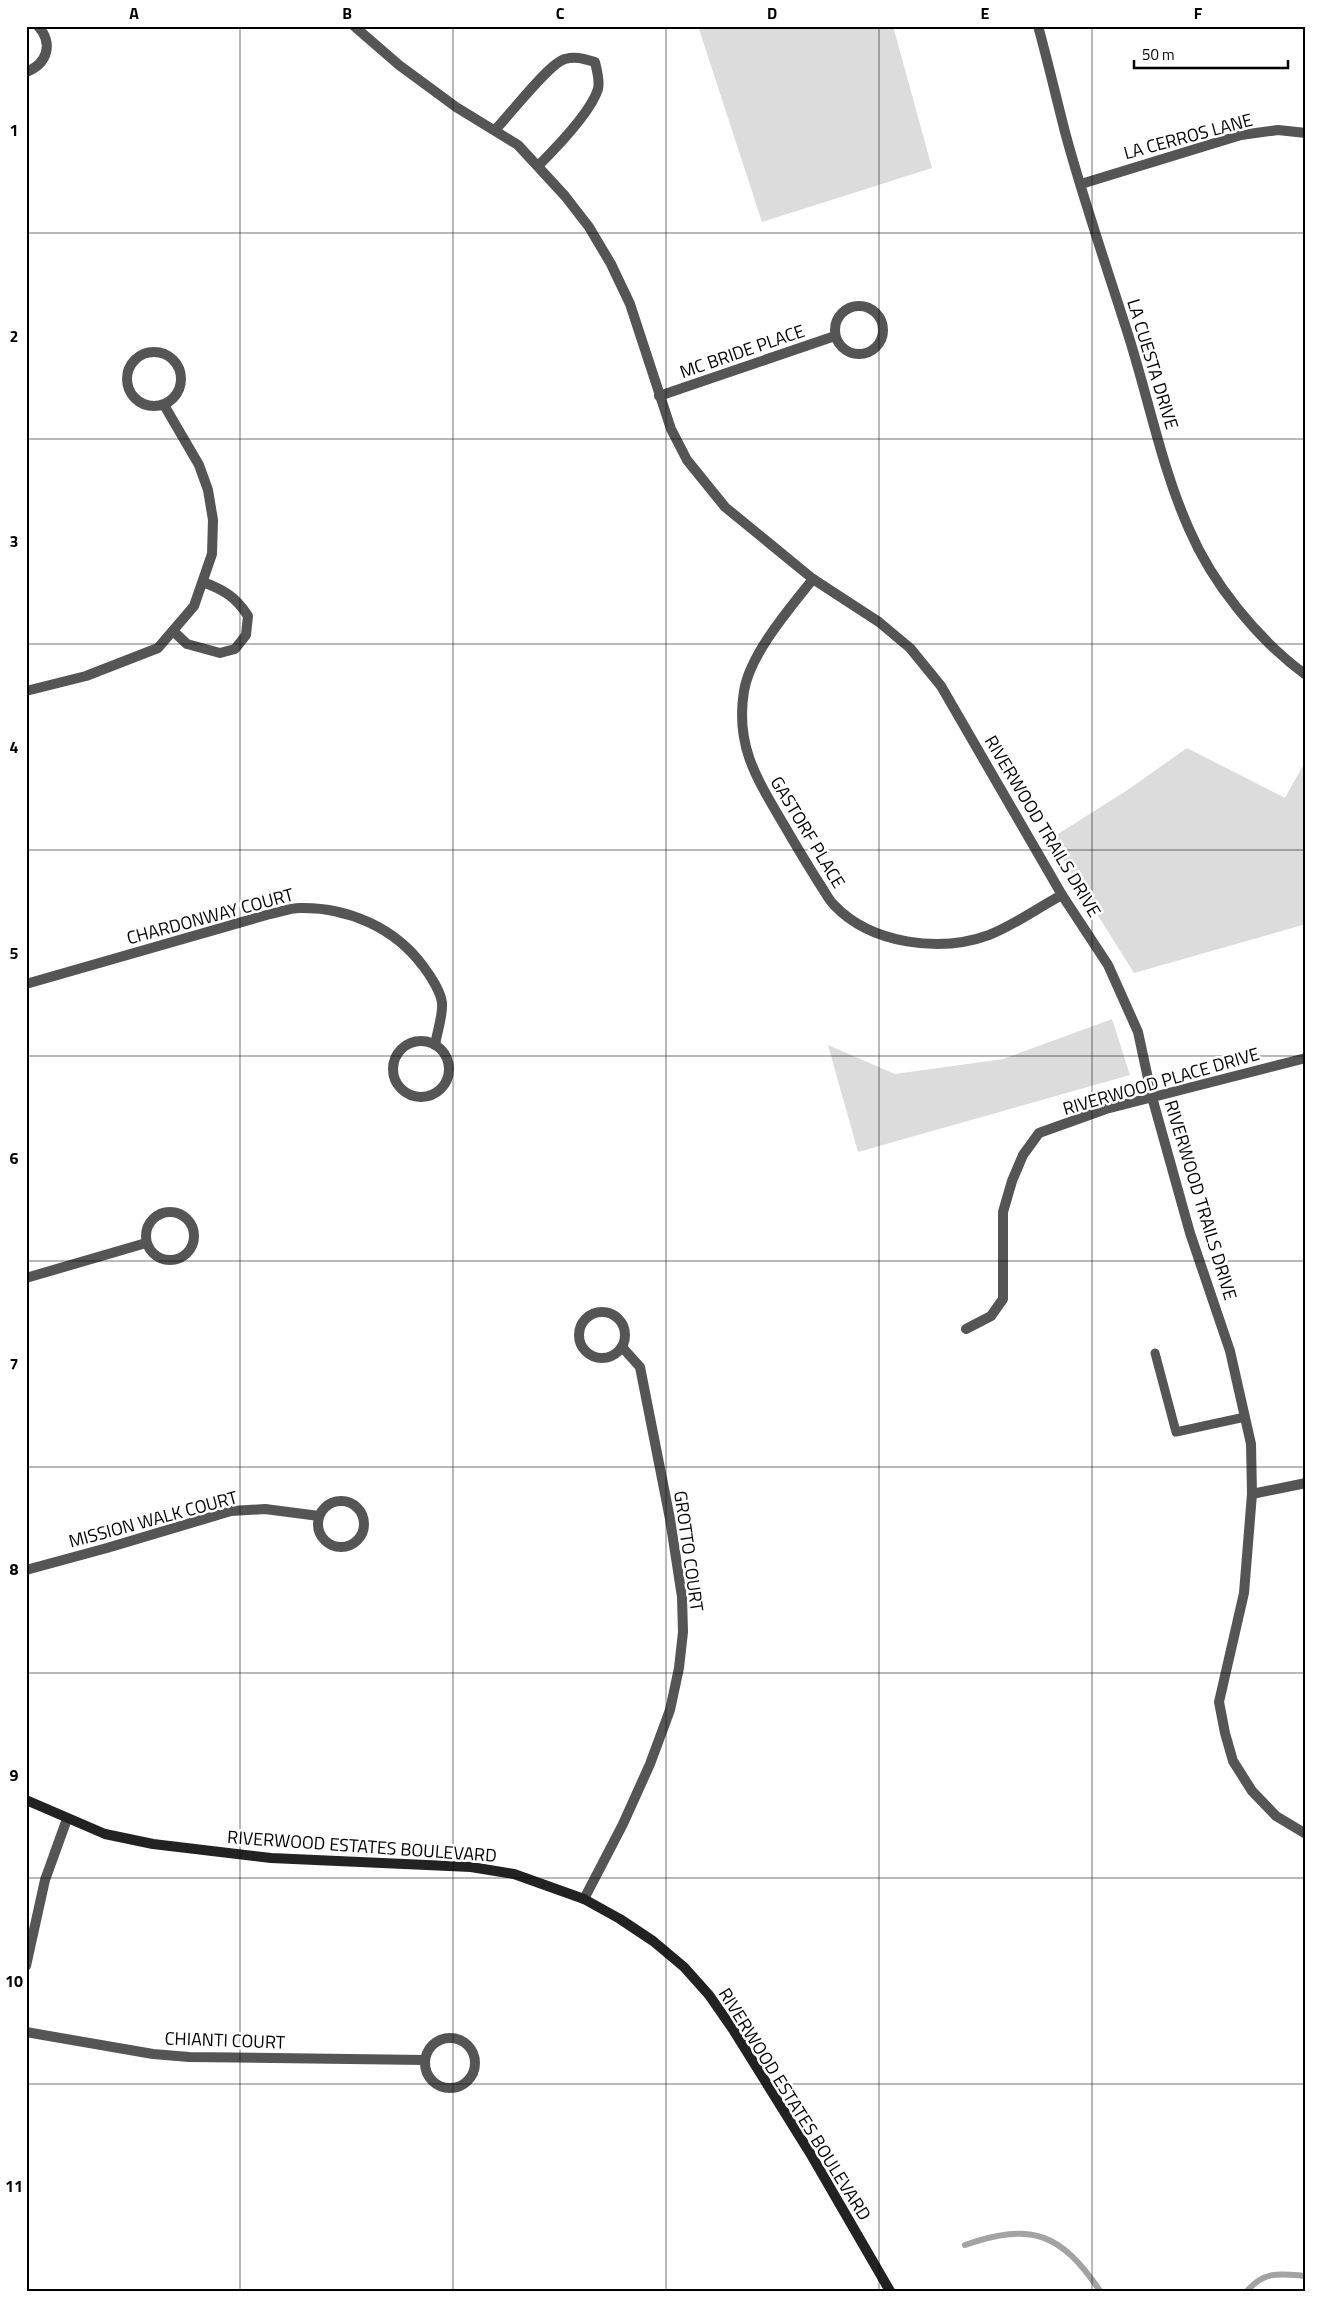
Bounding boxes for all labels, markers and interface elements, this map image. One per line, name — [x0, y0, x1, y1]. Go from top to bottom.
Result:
text: A — [129, 1, 139, 25]
text: B — [342, 1, 352, 25]
text: C — [556, 1, 565, 25]
text: D — [767, 1, 777, 25]
text: E — [981, 1, 990, 25]
text: F — [1194, 1, 1203, 25]
scale bar — [1134, 38, 1288, 70]
text: 50 m — [1142, 43, 1175, 66]
street label: LA CERROS LANE — [1121, 106, 1255, 166]
text: 1 — [10, 118, 18, 142]
street label: LA CUESTA DRIVE — [1120, 295, 1186, 433]
street label: MC BRIDE PLACE — [676, 317, 808, 385]
text: 2 — [10, 324, 18, 348]
text: 3 — [10, 529, 18, 553]
street label: RIVERWOOD TRAILS DRIVE — [978, 730, 1108, 922]
text: 4 — [10, 735, 19, 759]
street label: GASTORF PLACE — [764, 771, 852, 893]
street label: CHARDONWAY COURT — [123, 881, 297, 951]
text: 5 — [10, 941, 19, 965]
street label: RIVERWOOD PLACE DRIVE — [1060, 1040, 1263, 1122]
street label: RIVERWOOD TRAILS DRIVE — [1158, 1097, 1244, 1303]
text: 6 — [10, 1146, 19, 1170]
text: 7 — [10, 1352, 18, 1376]
street label: MISSION WALK COURT — [65, 1483, 241, 1555]
street label: GROTTO COURT — [667, 1489, 711, 1614]
text: 8 — [10, 1557, 19, 1581]
text: 9 — [10, 1763, 19, 1787]
street label: RIVERWOOD ESTATES BOULEVARD — [226, 1823, 498, 1869]
text: 10 — [5, 1969, 23, 1993]
street label: RIVERWOOD ESTATES BOULEVARD — [712, 1982, 878, 2226]
street label: CHIANTI COURT — [164, 2024, 286, 2056]
text: 11 — [5, 2174, 23, 2198]

